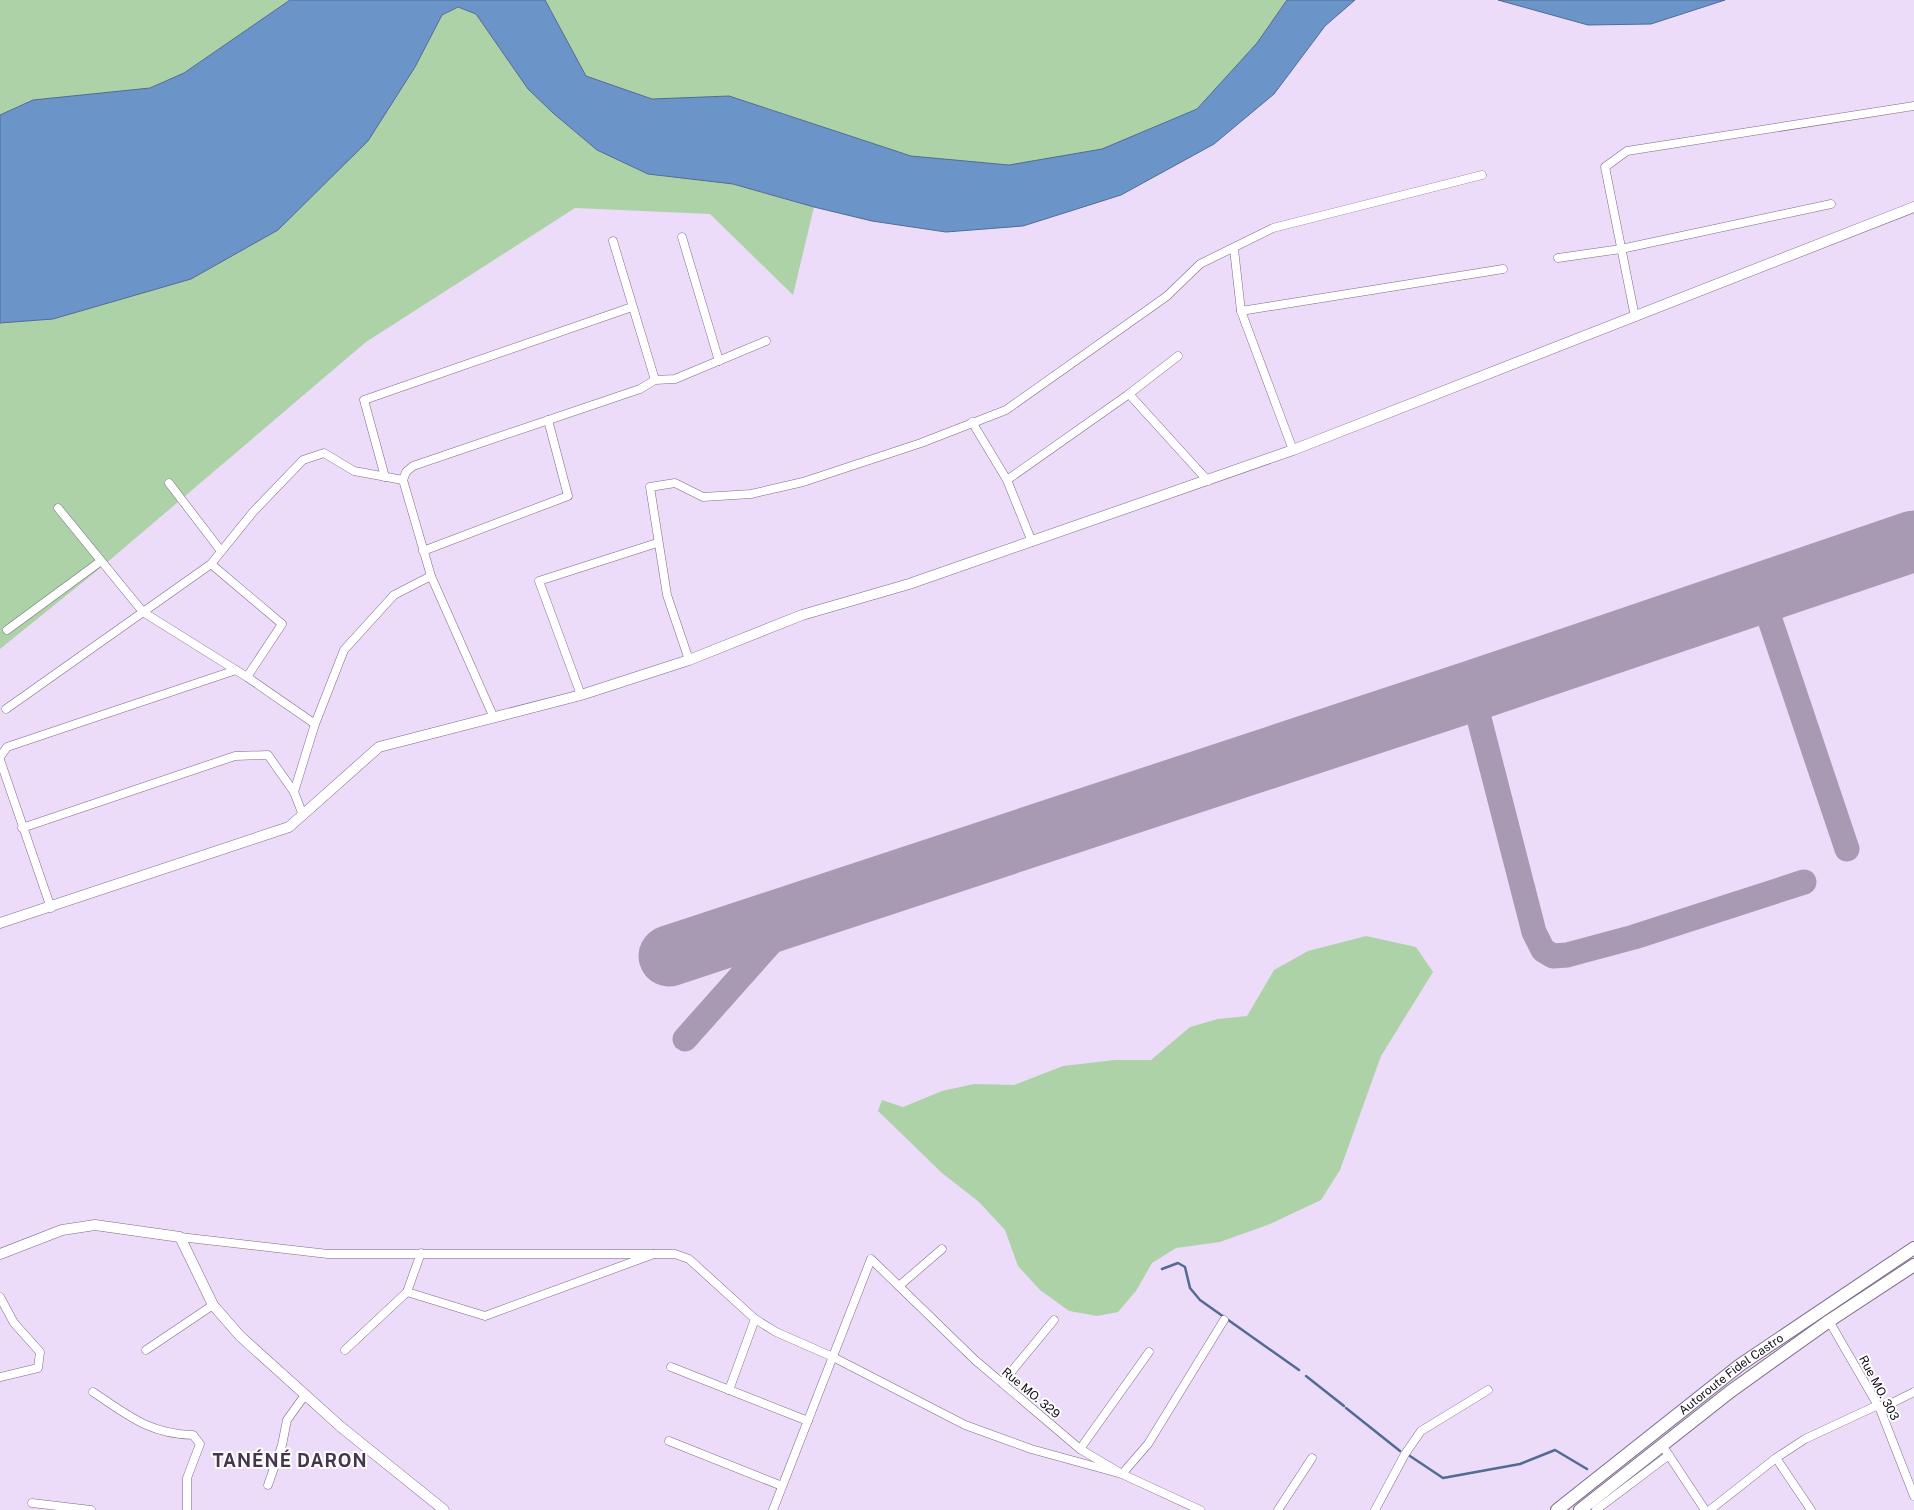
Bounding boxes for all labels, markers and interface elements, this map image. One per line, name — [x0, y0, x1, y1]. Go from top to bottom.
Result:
street label: Autoroute Fidel Castro — [1676, 1331, 1786, 1418]
street label: Rue MO. 303 — [1856, 1353, 1902, 1423]
street label: Rue MO. 329 — [999, 1365, 1063, 1421]
district label: TANÉNÉ DARON — [212, 1449, 368, 1471]

